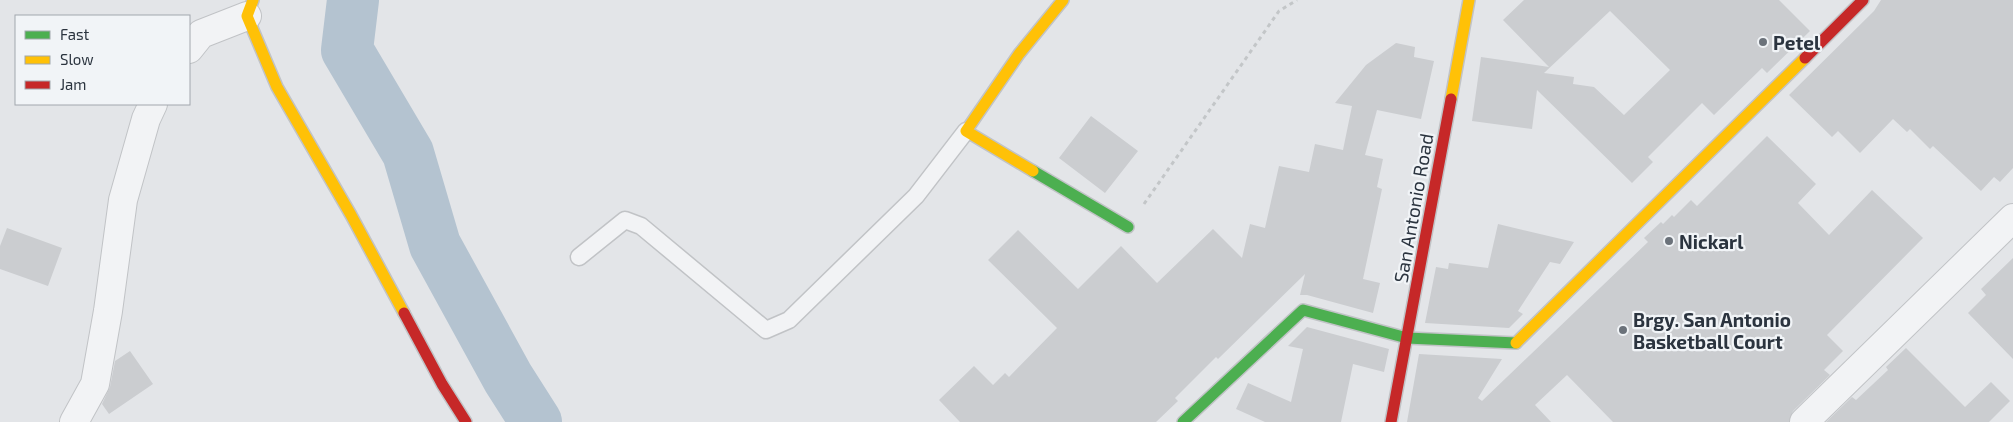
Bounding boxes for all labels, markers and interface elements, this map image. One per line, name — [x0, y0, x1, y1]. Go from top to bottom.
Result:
legend — [15, 15, 190, 105]
text: Fast — [60, 25, 90, 43]
place label: Petel — [1773, 31, 1821, 54]
marker: Petel — [1757, 36, 1769, 48]
text: Slow — [60, 50, 94, 68]
text: Jam — [60, 75, 86, 93]
street label: San Antonio Road — [1389, 131, 1437, 285]
place label: Nickarl — [1679, 230, 1744, 253]
marker: Nickarl — [1663, 235, 1675, 247]
place label: Brgy. San Antonio Basketball Court — [1633, 308, 1791, 353]
marker: Brgy. San Antonio Basketball Court — [1617, 324, 1629, 336]

